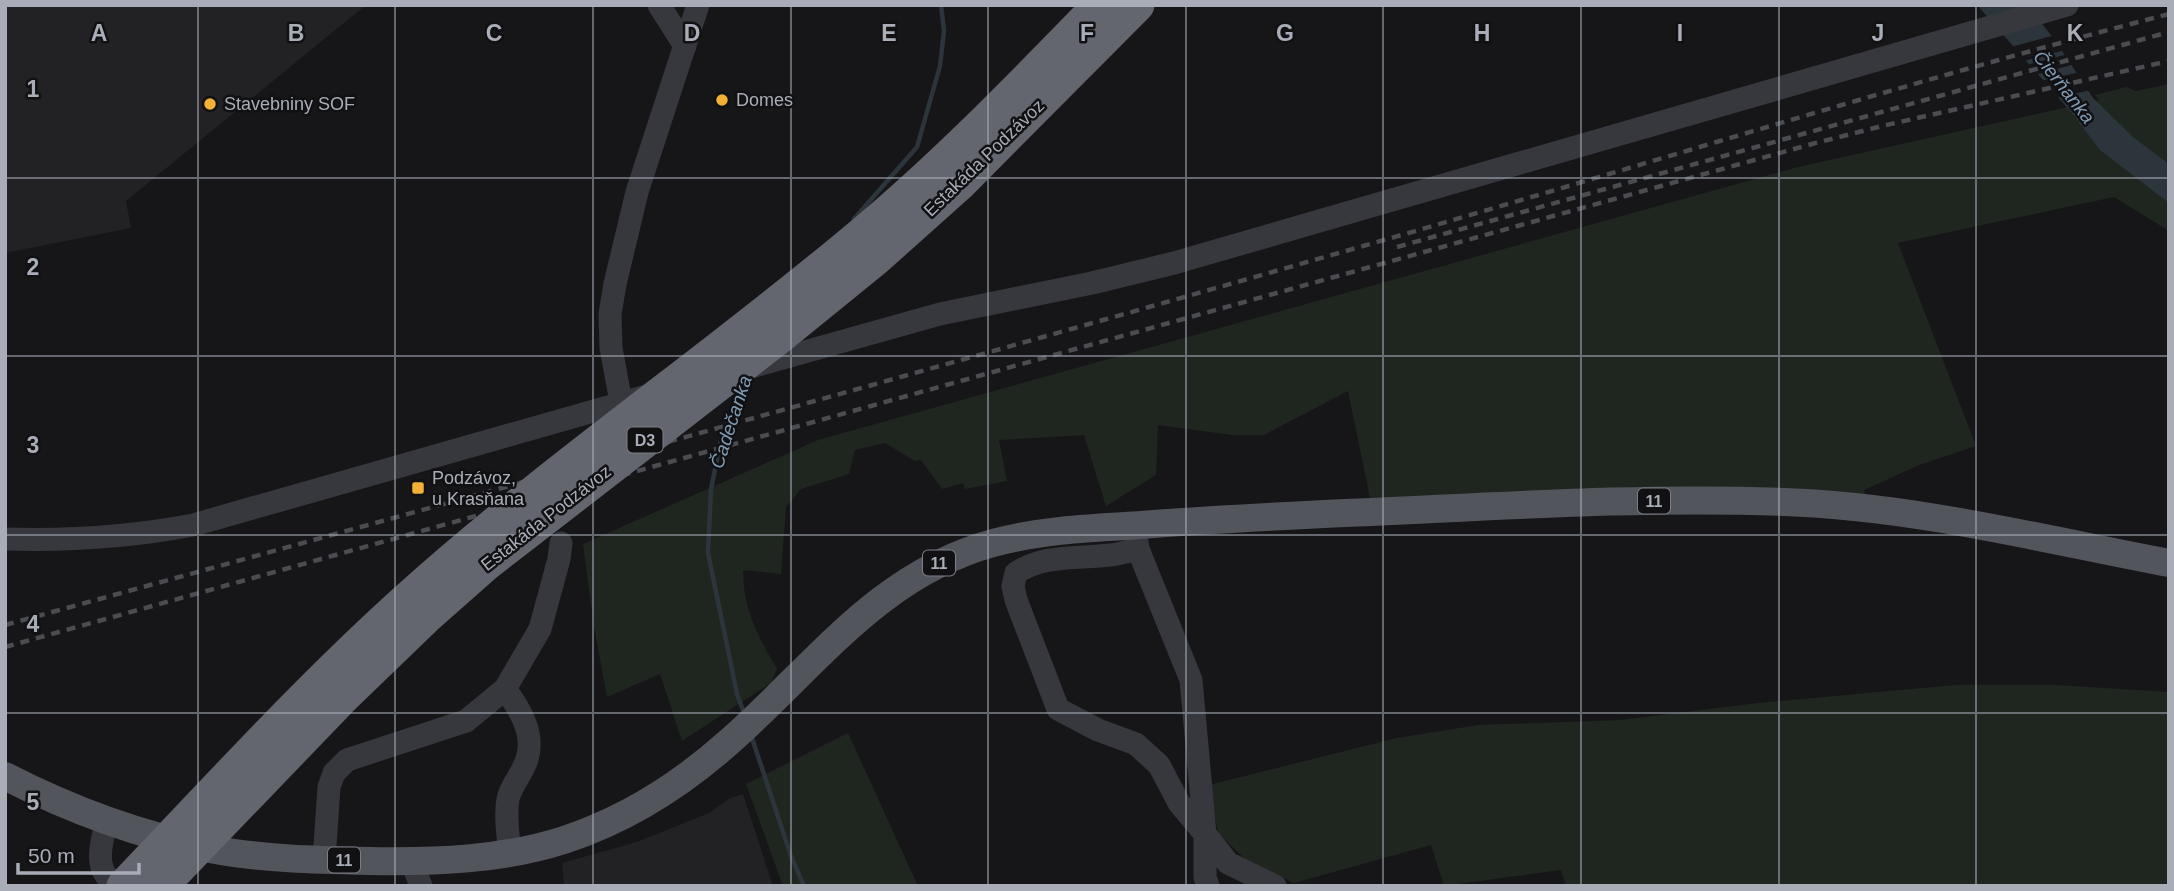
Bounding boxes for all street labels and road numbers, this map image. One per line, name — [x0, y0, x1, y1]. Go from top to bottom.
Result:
street label: Estakáda Podzávoz — [920, 96, 1048, 220]
road number: D3 — [628, 428, 662, 452]
street label: Estakáda Podzávoz — [477, 461, 615, 575]
road number: 11 — [1638, 488, 1670, 514]
road number: 11 — [923, 550, 955, 576]
road number: 11 — [328, 848, 360, 873]

